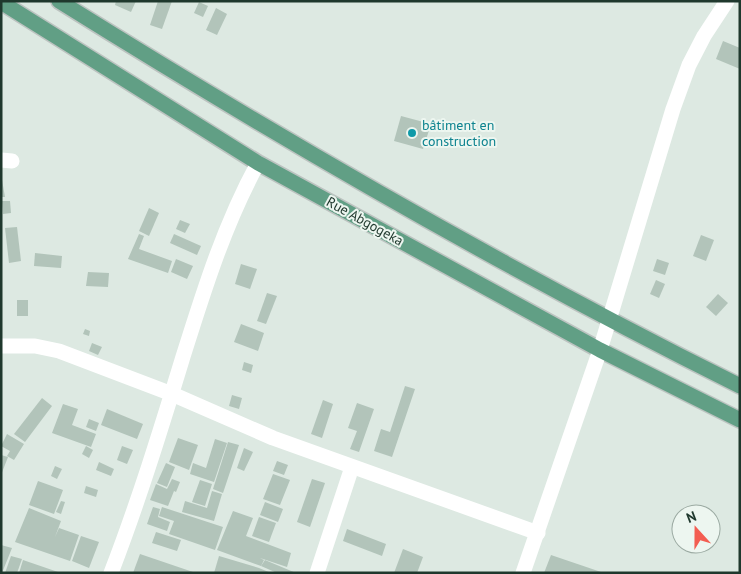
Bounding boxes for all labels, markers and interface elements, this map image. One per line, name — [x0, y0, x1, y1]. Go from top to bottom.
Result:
place label: bâtiment en construction — [422, 116, 496, 150]
marker: bâtiment en construction — [406, 127, 418, 139]
street label: Rue Abgogeka — [323, 192, 407, 250]
north arrow — [671, 504, 721, 554]
text: N — [684, 507, 699, 527]

